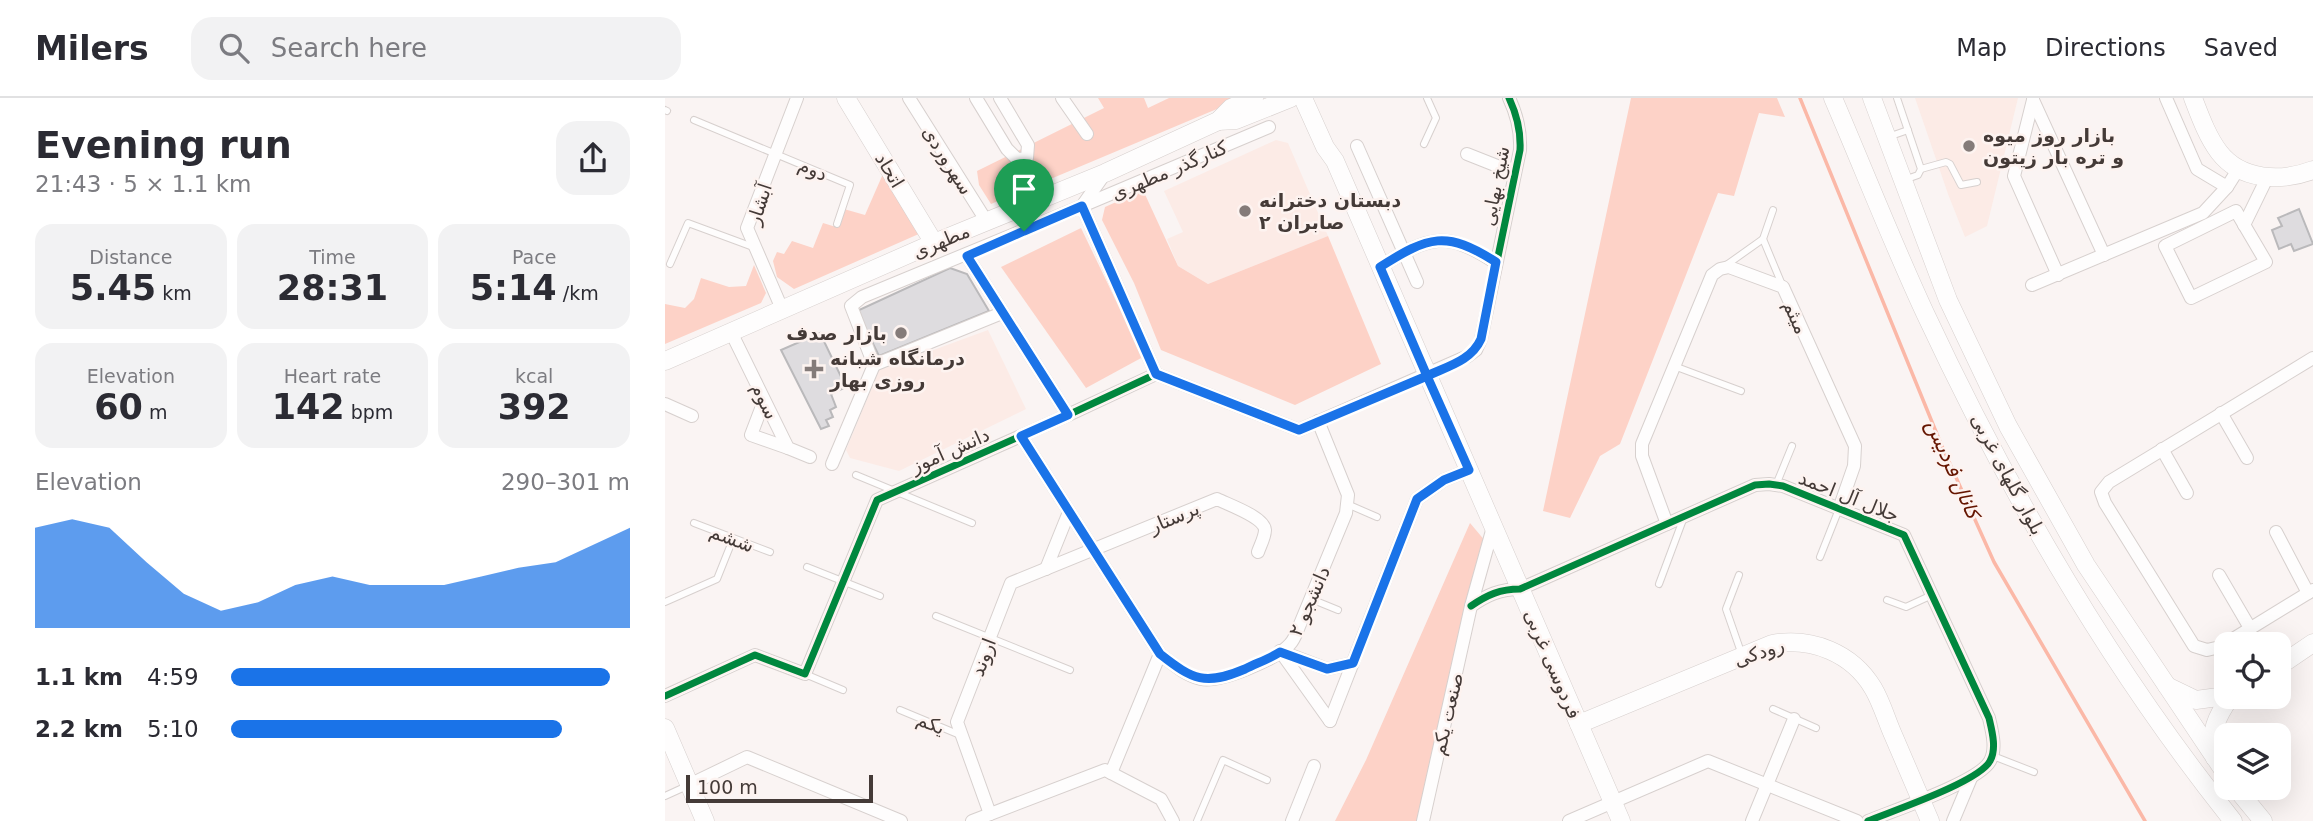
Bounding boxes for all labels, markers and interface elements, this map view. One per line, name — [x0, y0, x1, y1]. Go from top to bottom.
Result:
search box — [191, 17, 681, 80]
text: Milers — [35, 29, 149, 68]
icon: search — [215, 29, 253, 67]
text: Search here — [271, 33, 427, 63]
text: Map — [1956, 34, 2007, 62]
text: Directions — [2045, 34, 2166, 62]
text: Saved — [2204, 34, 2278, 62]
button: share — [556, 121, 630, 195]
street label: سهروردی — [917, 122, 978, 199]
text: Evening run — [35, 123, 292, 167]
place label: بازار روز میوه و تره بار زیتون — [1983, 124, 2124, 169]
street label: کنارگذر مطهری — [1108, 135, 1232, 205]
marker: بازار روز میوه و تره بار زیتون — [1961, 138, 1977, 154]
street label: شیخ بهایی — [1476, 144, 1514, 228]
street label: اتحاد — [871, 148, 909, 192]
street label: دوم — [795, 153, 831, 186]
pin — [994, 159, 1054, 231]
icon: arrive — [1005, 170, 1043, 208]
text: 21:43 · 5 × 1.1 km — [35, 171, 251, 197]
street label: آبشار — [741, 179, 777, 229]
place label: دبستان دخترانه صابران ۲ — [1259, 189, 1401, 234]
marker: دبستان دخترانه صابران ۲ — [1237, 203, 1253, 219]
street label: مطهری — [909, 219, 973, 264]
text: Distance — [89, 246, 172, 268]
text: Time — [309, 246, 356, 268]
text: Pace — [512, 246, 556, 268]
text: 5.45 — [70, 268, 156, 308]
text: 28:31 — [277, 268, 388, 308]
text: 5:14 — [470, 268, 557, 308]
text: km — [156, 282, 192, 304]
text: /km — [557, 282, 599, 304]
street label: میثم — [1778, 297, 1813, 338]
place label: بازار صدف — [786, 322, 887, 345]
marker: بازار صدف — [893, 325, 909, 341]
place label: درمانگاه شبانه روزی بهار — [829, 347, 965, 392]
marker: درمانگاه شبانه روزی بهار — [804, 359, 824, 379]
text: Elevation — [87, 365, 175, 387]
text: Heart rate — [284, 365, 381, 387]
text: kcal — [515, 365, 553, 387]
street label: سوم — [746, 379, 783, 423]
text: 60 — [94, 387, 143, 427]
text: 142 — [272, 387, 345, 427]
text: 392 — [498, 387, 571, 427]
text: m — [143, 401, 167, 423]
text: bpm — [345, 401, 393, 423]
street label: بلوار گلهای غربی — [1966, 410, 2049, 539]
water label: کانال فردیس — [1920, 416, 1987, 526]
street label: دانش آموز — [906, 422, 993, 478]
street label: جلال آل احمد — [1796, 465, 1903, 526]
text: Elevation — [35, 469, 142, 495]
text: 290–301 m — [501, 469, 630, 495]
street label: پرستار — [1145, 497, 1203, 539]
street label: ششم — [706, 520, 757, 557]
street label: دانشجو ۲ — [1284, 563, 1335, 640]
street label: فردوسی غربی — [1519, 606, 1586, 722]
map controls — [2214, 632, 2291, 800]
button: locate — [2214, 632, 2291, 709]
street label: رودکی — [1731, 633, 1787, 672]
street label: اروند — [966, 635, 1001, 679]
text: 1.1 km — [35, 664, 123, 690]
text: 4:59 — [147, 664, 199, 690]
street label: صنعت یکم — [1427, 671, 1468, 758]
street label: یکم — [913, 707, 948, 740]
text: 2.2 km — [35, 716, 123, 742]
text: 5:10 — [147, 716, 199, 742]
button: layers — [2214, 723, 2291, 800]
scale bar — [686, 772, 873, 804]
text: 100 m — [697, 776, 758, 798]

